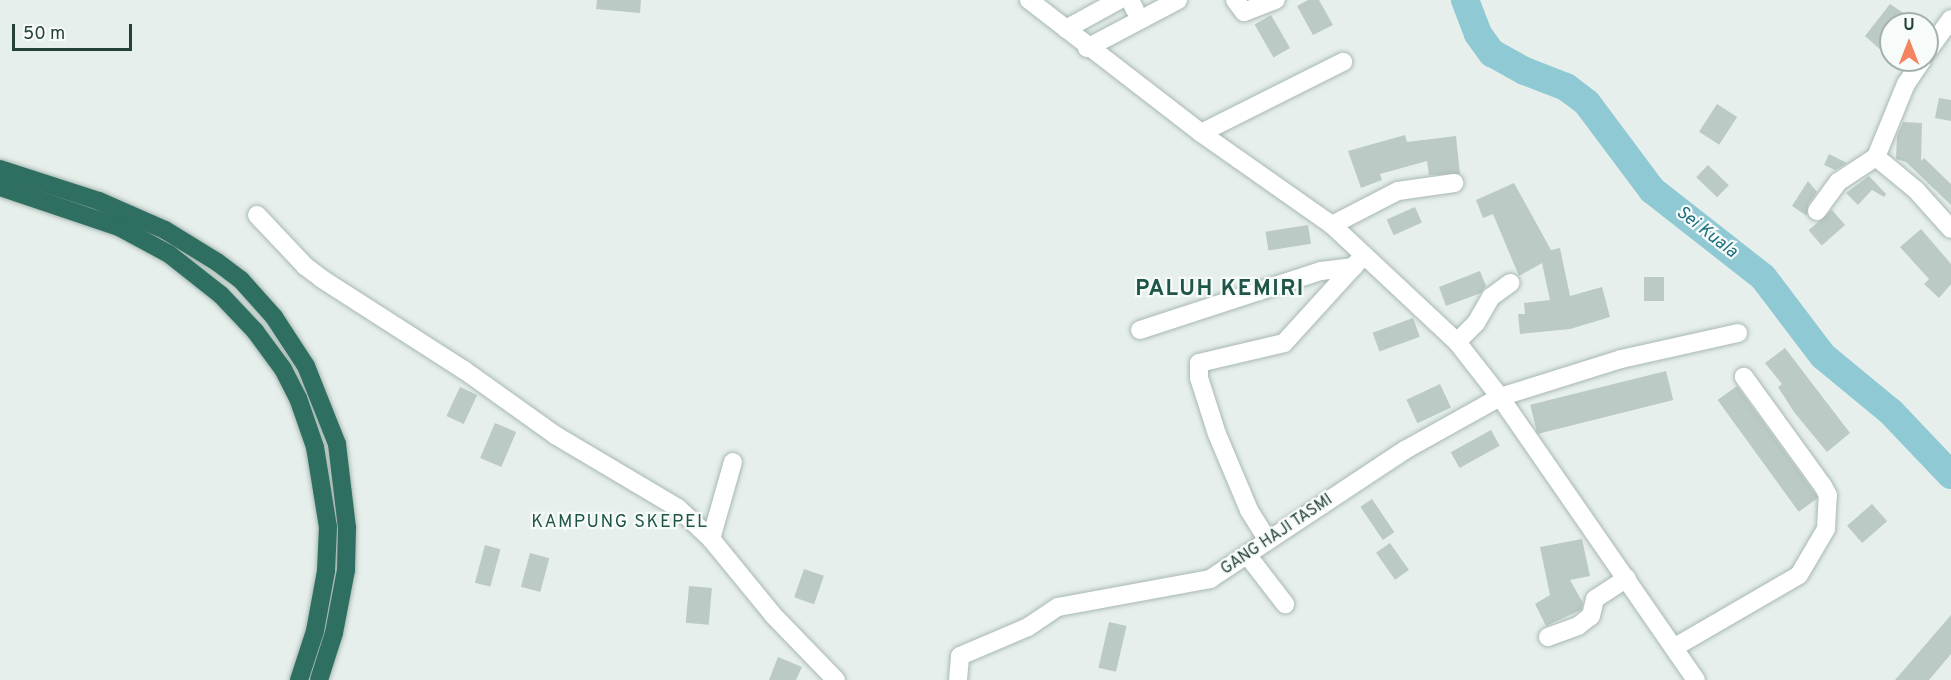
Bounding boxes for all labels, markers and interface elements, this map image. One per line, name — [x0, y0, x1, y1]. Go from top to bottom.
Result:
scale bar — [15, 12, 135, 50]
north arrow — [1879, 12, 1939, 72]
text: U — [1903, 16, 1915, 36]
text: 50 m — [23, 23, 65, 46]
water label: Sei Kuala — [1671, 202, 1741, 264]
district label: PALUH KEMIRI — [1135, 277, 1305, 303]
street label: GANG HAJI TASMI — [1217, 490, 1337, 580]
district label: KAMPUNG SKEPEL — [531, 512, 709, 534]

